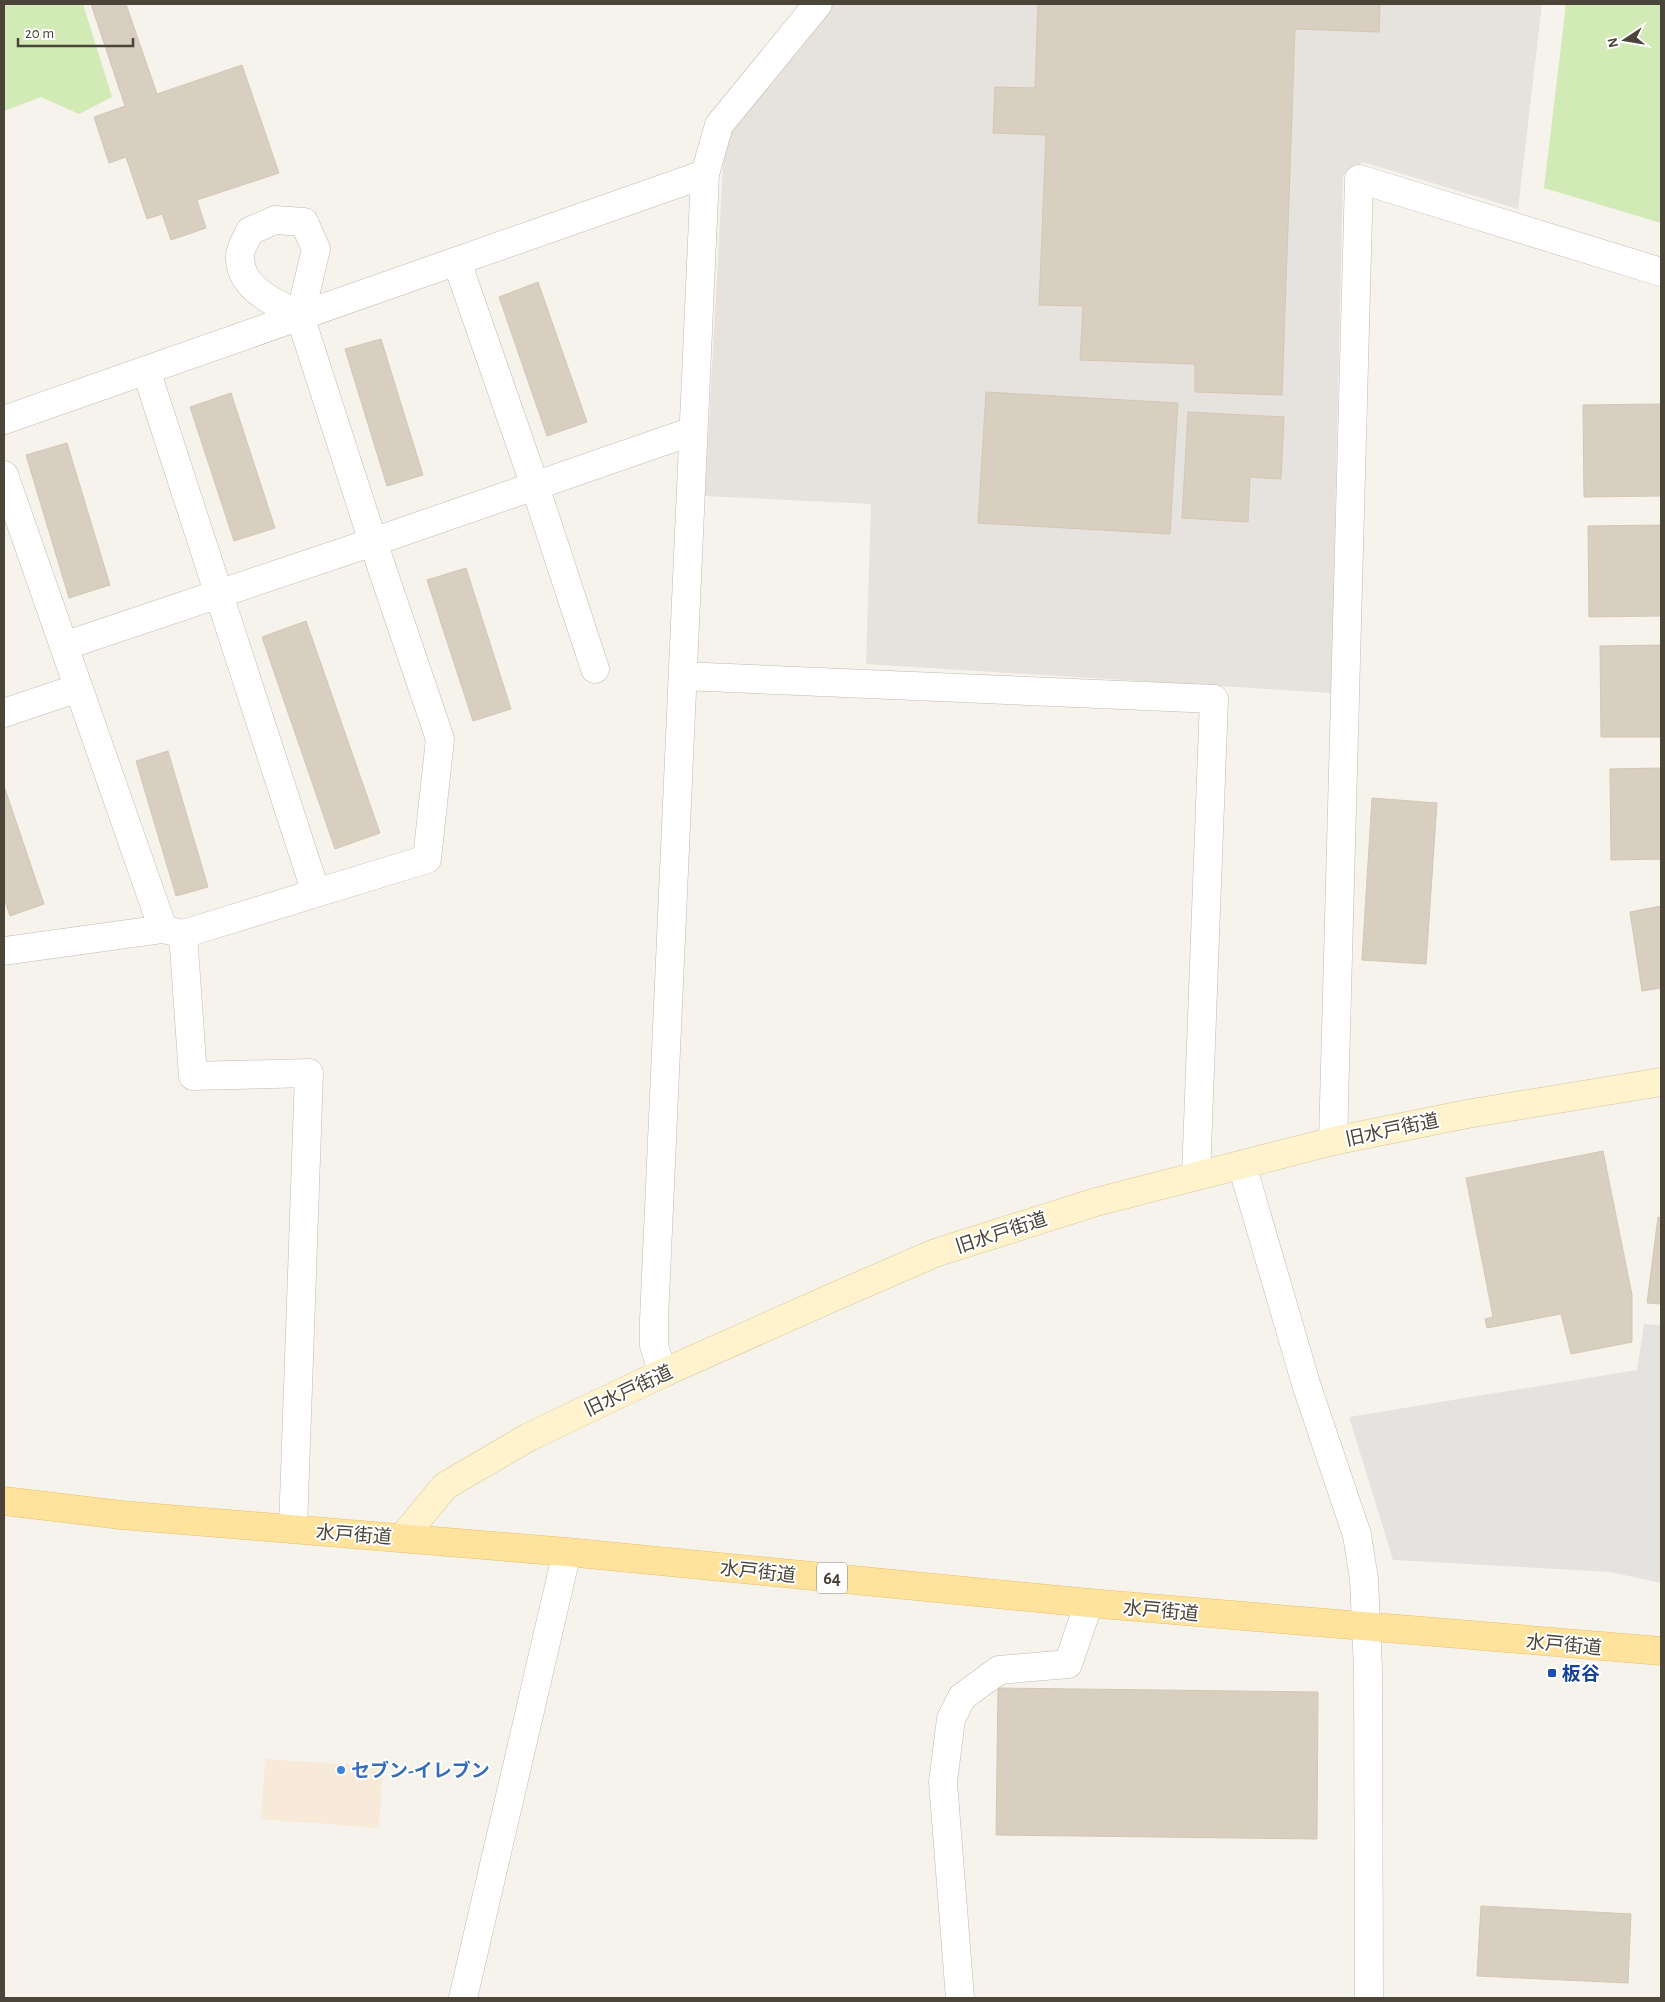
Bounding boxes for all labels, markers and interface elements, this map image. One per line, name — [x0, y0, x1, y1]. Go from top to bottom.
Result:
scale bar — [18, 15, 132, 47]
north arrow — [1600, 15, 1650, 65]
text: 20 m — [25, 26, 54, 41]
text: N — [1605, 36, 1621, 49]
street label: 旧水戸街道 — [1344, 1110, 1441, 1150]
street label: 旧水戸街道 — [953, 1209, 1050, 1257]
street label: 旧水戸街道 — [581, 1362, 676, 1420]
street label: 水戸街道 — [315, 1522, 393, 1548]
street label: 水戸街道 — [719, 1558, 797, 1586]
road number: 64 — [817, 1562, 847, 1594]
street label: 水戸街道 — [1122, 1598, 1200, 1624]
street label: 水戸街道 — [1525, 1632, 1603, 1658]
place label: 板谷 — [1562, 1664, 1600, 1684]
marker: 板谷 — [1546, 1667, 1558, 1679]
place label: セブン-イレブン — [351, 1760, 490, 1781]
marker: セブン-イレブン — [335, 1764, 347, 1776]

